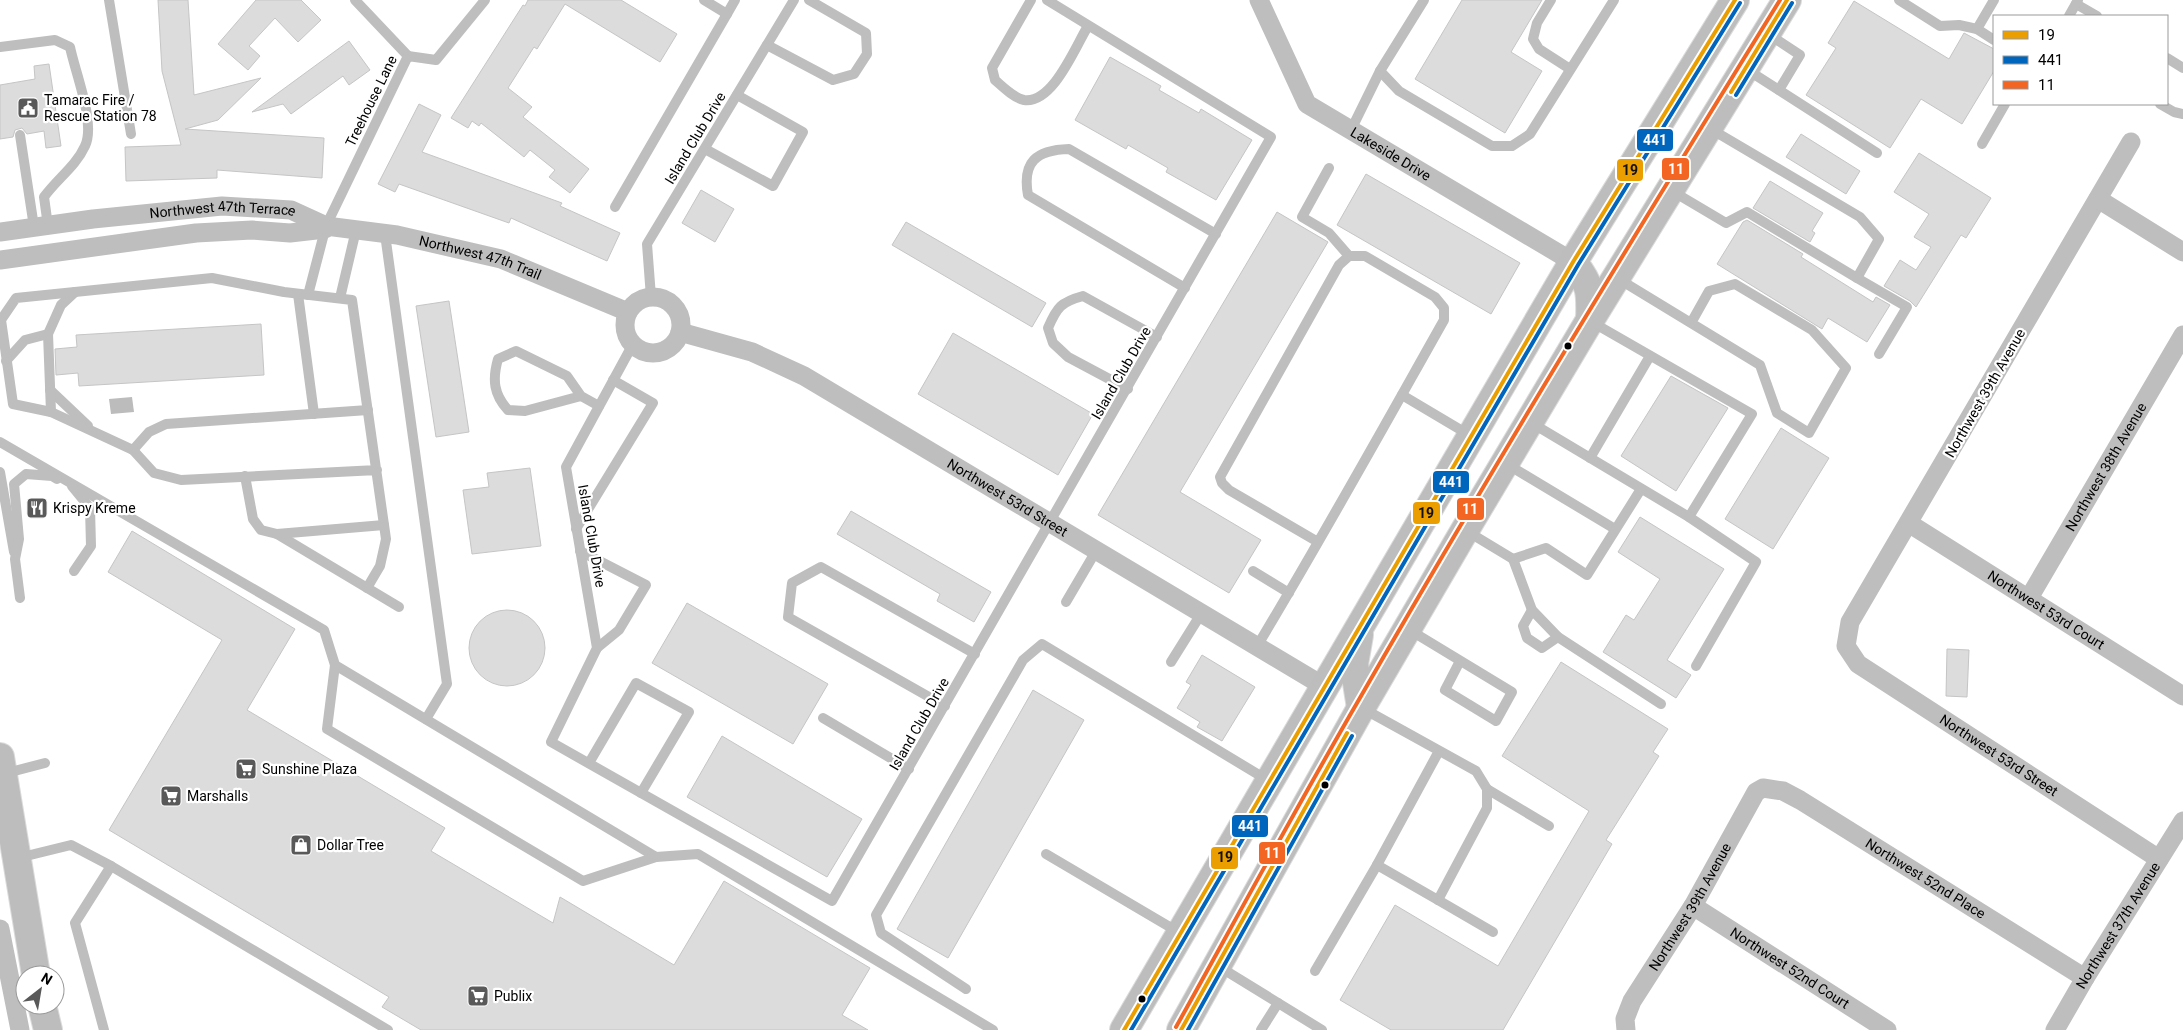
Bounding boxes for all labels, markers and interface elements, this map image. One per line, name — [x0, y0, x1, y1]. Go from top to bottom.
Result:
legend — [1993, 15, 2168, 105]
text: 19 — [2038, 26, 2055, 44]
text: 441 — [2038, 51, 2063, 69]
street label: Treehouse Lane — [342, 53, 400, 149]
text: 11 — [2038, 76, 2055, 94]
street label: Island Club Drive — [661, 89, 729, 187]
place label: Tamarac Fire / Rescue Station 78 — [44, 92, 157, 124]
public building icon: Tamarac Fire / Rescue Station 78 — [16, 96, 40, 120]
street label: Lakeside Drive — [1348, 124, 1434, 184]
line badge: 441 — [1636, 128, 1674, 152]
text: 441 — [1643, 132, 1667, 148]
line badge: 11 — [1661, 157, 1690, 181]
line badge: 19 — [1616, 158, 1644, 182]
text: 11 — [1668, 161, 1684, 177]
text: 19 — [1622, 162, 1638, 178]
street label: Northwest 47th Terrace — [149, 198, 299, 221]
street label: Northwest 47th Trail — [418, 232, 544, 283]
street label: Island Club Drive — [1088, 324, 1154, 422]
street label: Northwest 39th Avenue — [1942, 326, 2028, 460]
unlabelled marker — [1563, 341, 1573, 351]
street label: Northwest 38th Avenue — [2062, 400, 2150, 534]
street label: Northwest 53rd Street — [944, 455, 1071, 540]
line badge: 441 — [1432, 470, 1470, 494]
text: 441 — [1439, 474, 1463, 490]
street label: Island Club Drive — [575, 483, 609, 589]
restaurant icon: Krispy Kreme — [25, 496, 49, 520]
line badge: 11 — [1456, 497, 1485, 521]
place label: Krispy Kreme — [53, 500, 136, 516]
line badge: 19 — [1412, 501, 1441, 525]
text: 11 — [1462, 501, 1478, 517]
text: 19 — [1418, 505, 1434, 521]
street label: Northwest 53rd Court — [1985, 567, 2108, 653]
street label: Island Club Drive — [886, 675, 952, 773]
street label: Northwest 53rd Street — [1937, 711, 2061, 800]
supermarket icon: Sunshine Plaza — [234, 757, 258, 781]
place label: Sunshine Plaza — [262, 761, 357, 777]
unlabelled marker — [1320, 780, 1330, 790]
supermarket icon: Marshalls — [159, 784, 183, 808]
place label: Marshalls — [187, 788, 248, 804]
line badge: 441 — [1231, 814, 1269, 838]
text: 441 — [1238, 818, 1262, 834]
shop icon: Dollar Tree — [289, 833, 313, 857]
street label: Northwest 52nd Place — [1863, 835, 1988, 922]
place label: Dollar Tree — [317, 837, 384, 853]
street label: Northwest 39th Avenue — [1646, 840, 1734, 974]
line badge: 11 — [1258, 841, 1286, 865]
text: 11 — [1264, 845, 1280, 861]
line badge: 19 — [1210, 846, 1239, 870]
text: 19 — [1217, 849, 1233, 865]
street label: Northwest 37th Avenue — [2073, 859, 2163, 992]
street label: Northwest 52nd Court — [1727, 924, 1853, 1012]
north arrow — [15, 965, 65, 1015]
text: N — [38, 969, 55, 988]
supermarket icon: Publix — [466, 984, 490, 1008]
place label: Publix — [494, 988, 532, 1004]
unlabelled marker — [1137, 994, 1147, 1004]

